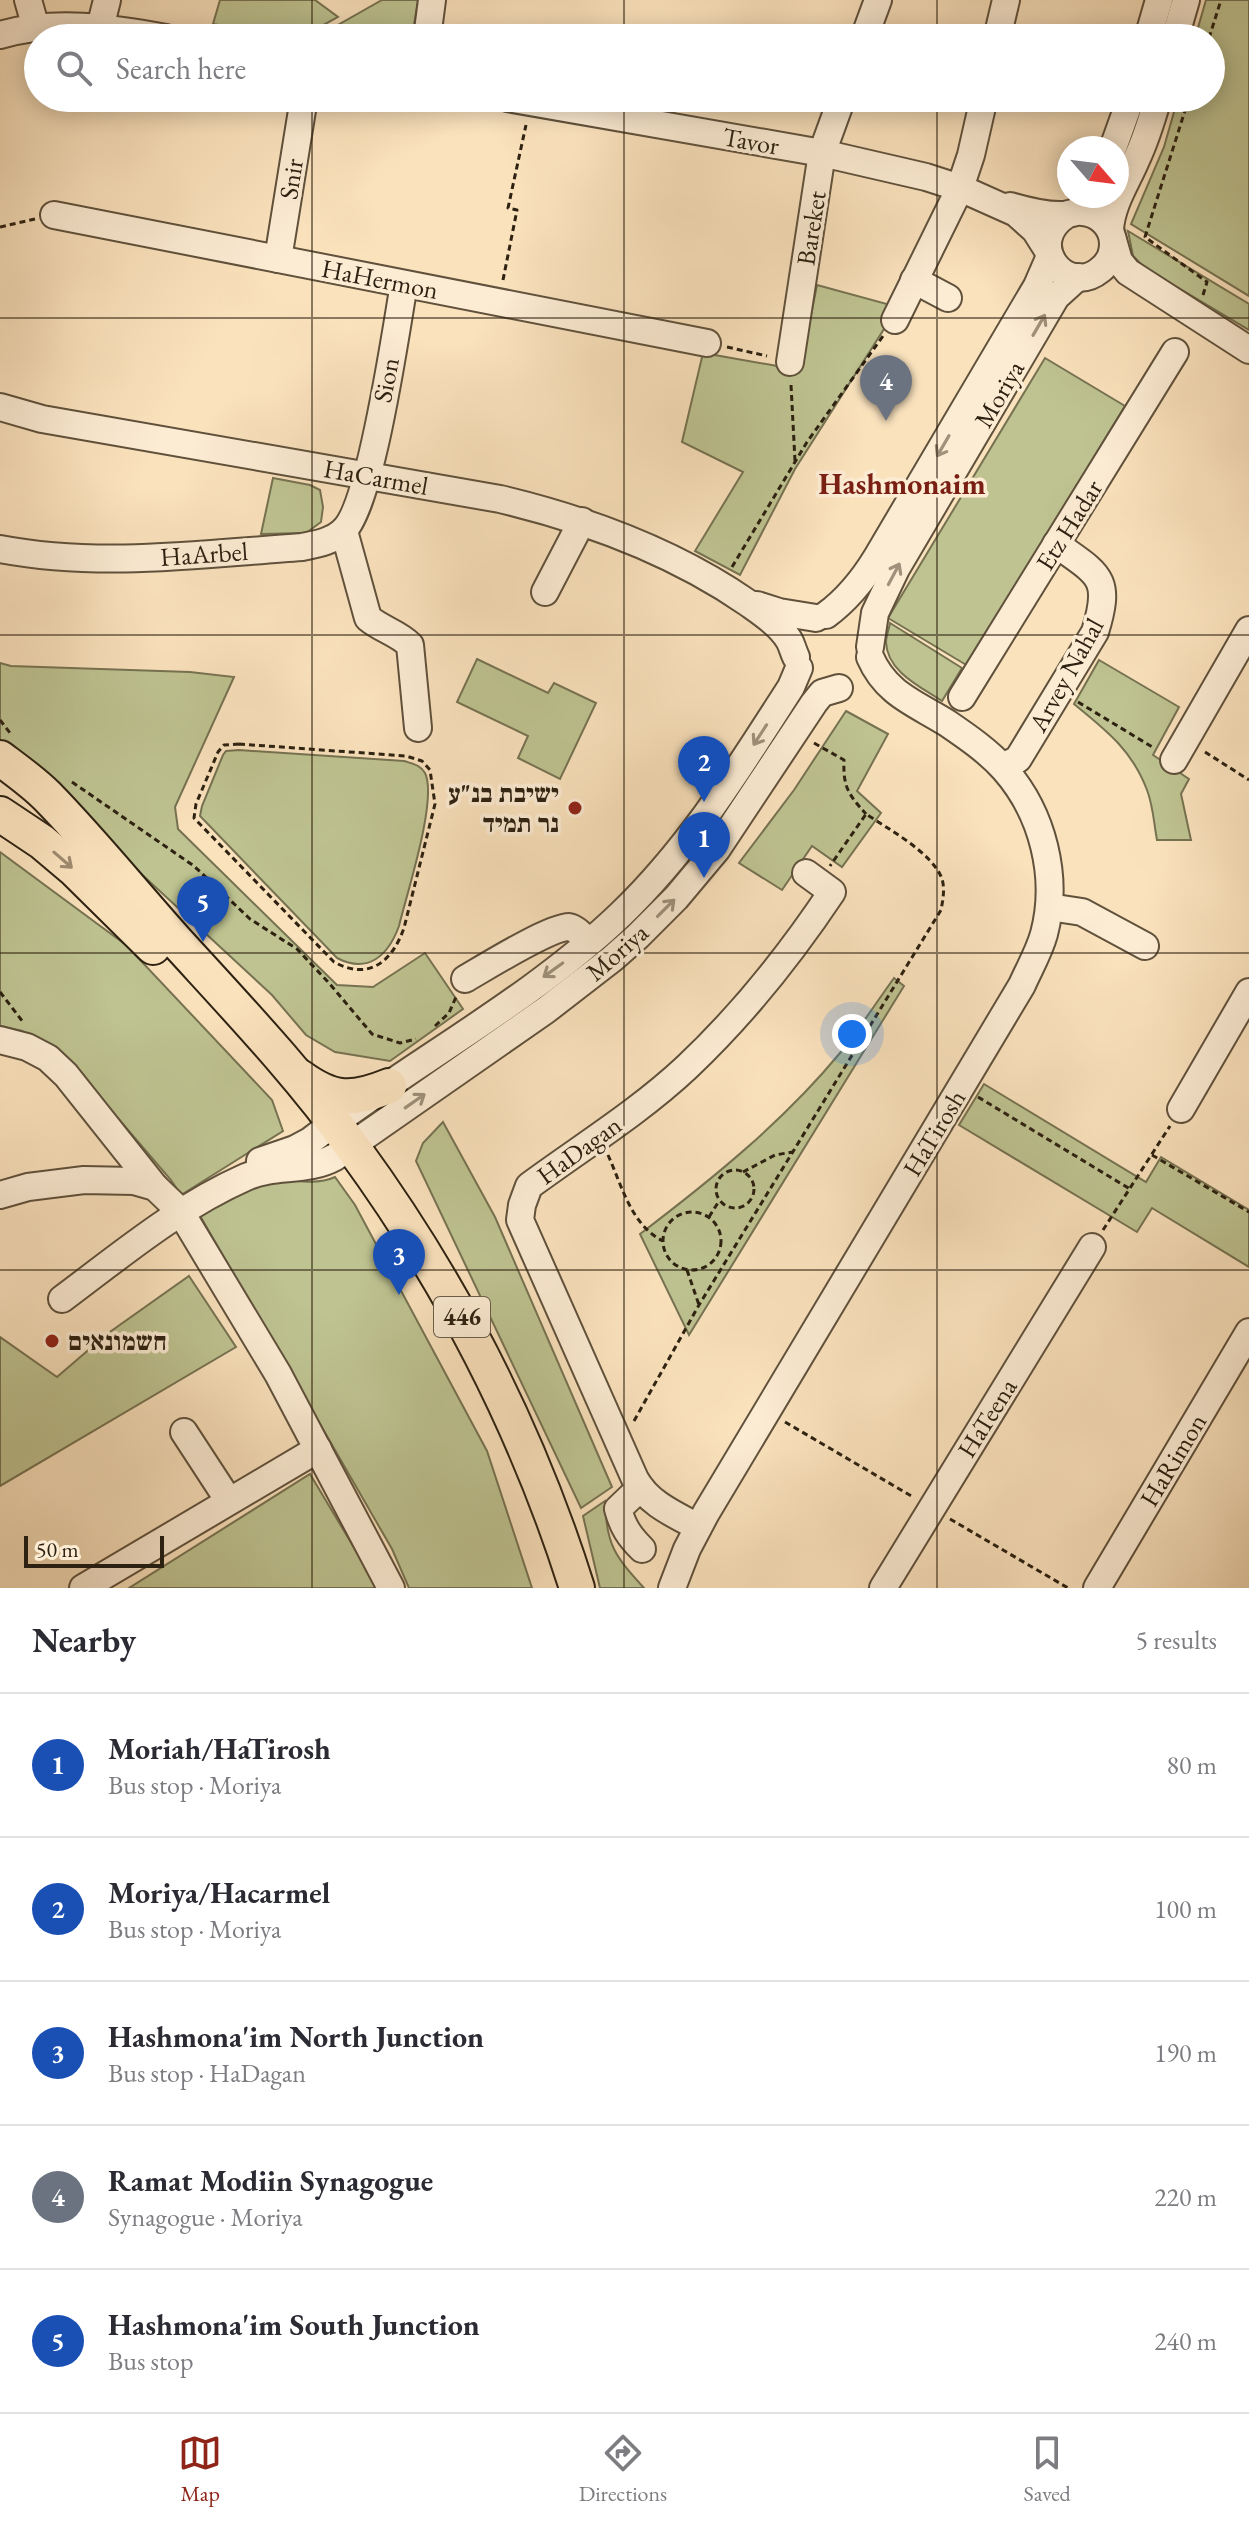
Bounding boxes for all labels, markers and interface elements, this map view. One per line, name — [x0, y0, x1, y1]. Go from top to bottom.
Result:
search box — [24, 24, 1225, 112]
icon: search — [52, 46, 96, 90]
text: Search here — [116, 49, 246, 88]
street label: Tavor — [720, 119, 782, 163]
north arrow — [1057, 136, 1129, 208]
street label: Snir — [271, 156, 311, 202]
street label: Bareket — [788, 188, 834, 268]
street label: HaHermon — [319, 251, 441, 307]
one-way arrow — [1031, 314, 1047, 337]
street label: Sion — [365, 354, 407, 405]
street label: Moriya — [966, 354, 1032, 434]
pin: 4 — [860, 355, 912, 421]
one-way arrow — [935, 434, 951, 457]
street label: HaCarmel — [321, 451, 431, 503]
district label: Hashmonaim — [818, 464, 986, 503]
street label: Etz Hadar — [1028, 473, 1110, 577]
street label: HaArbel — [159, 534, 249, 574]
one-way arrow — [886, 562, 902, 586]
street label: Arvey Nahal — [1020, 612, 1111, 739]
one-way arrow — [752, 723, 768, 746]
pin: 2 — [678, 736, 730, 802]
place label: ישיבת בנ"ע נר תמיד — [448, 776, 559, 840]
marker: ישיבת בנ"ע נר תמיד — [566, 799, 584, 817]
pin: 1 — [678, 812, 730, 878]
one-way arrow — [52, 851, 73, 869]
pin: 5 — [177, 876, 229, 942]
one-way arrow — [655, 899, 675, 919]
street label: Moriya — [579, 915, 656, 989]
one-way arrow — [542, 962, 564, 979]
your location — [832, 1014, 872, 1054]
street label: HaTirosh — [895, 1083, 973, 1183]
one-way arrow — [404, 1093, 426, 1109]
street label: HaDagan — [530, 1108, 628, 1192]
pin: 3 — [373, 1229, 425, 1295]
road number: 446 — [434, 1297, 490, 1337]
place label: חשמונאים — [68, 1324, 167, 1358]
marker: חשמונאים — [43, 1332, 61, 1350]
street label: HaTeena — [949, 1372, 1025, 1464]
street label: HaRimon — [1132, 1407, 1214, 1513]
scale bar — [24, 1532, 164, 1568]
text: 50 m — [36, 1535, 79, 1564]
text: Nearby — [32, 1618, 136, 1662]
text: 5 results — [1136, 1623, 1217, 1657]
text: Moriah/HaTirosh — [108, 1729, 331, 1768]
text: 1 — [51, 1748, 65, 1782]
text: 80 m — [1167, 1748, 1217, 1782]
text: Bus stop · Moriya — [108, 1768, 281, 1802]
text: Moriya/Hacarmel — [108, 1873, 330, 1912]
text: 2 — [51, 1892, 65, 1926]
text: 100 m — [1154, 1892, 1217, 1926]
text: Bus stop · Moriya — [108, 1912, 281, 1946]
text: Hashmona'im North Junction — [108, 2017, 484, 2056]
text: 3 — [51, 2036, 65, 2070]
text: 190 m — [1154, 2036, 1217, 2070]
text: Bus stop · HaDagan — [108, 2056, 306, 2090]
text: Ramat Modiin Synagogue — [108, 2161, 433, 2200]
text: 4 — [51, 2180, 65, 2214]
text: 220 m — [1154, 2180, 1217, 2214]
text: Synagogue · Moriya — [108, 2200, 303, 2234]
text: Hashmona'im South Junction — [108, 2305, 480, 2344]
text: 5 — [51, 2324, 65, 2358]
text: 240 m — [1154, 2324, 1217, 2358]
text: Bus stop — [108, 2344, 194, 2378]
tab: Map — [178, 2431, 222, 2508]
tab: Directions — [579, 2431, 667, 2508]
tab: Saved — [1024, 2431, 1071, 2508]

